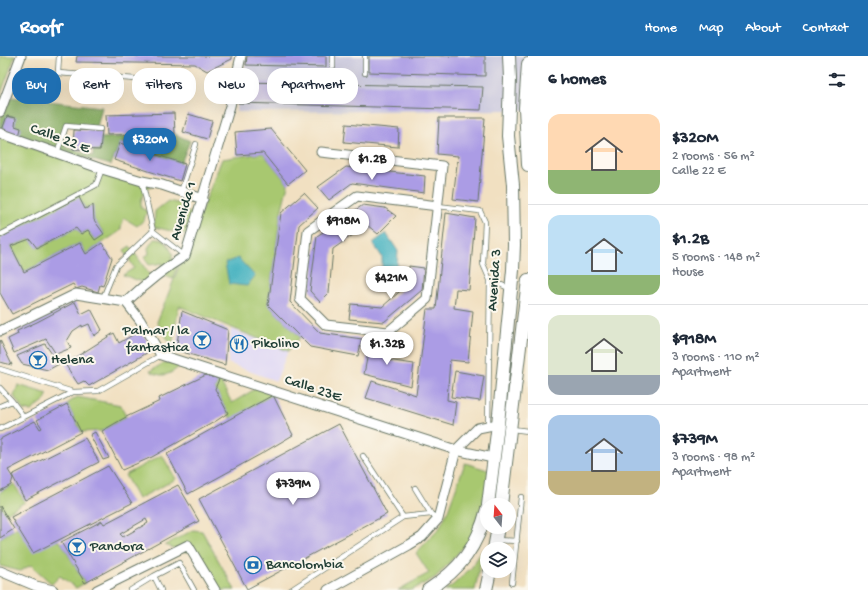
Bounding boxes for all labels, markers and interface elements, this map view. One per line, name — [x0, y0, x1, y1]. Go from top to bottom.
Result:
text: Roofr — [20, 17, 62, 40]
text: Home — [645, 20, 677, 37]
text: Map — [699, 20, 723, 37]
text: About — [745, 20, 781, 37]
text: Contact — [803, 20, 848, 37]
chip: Buy — [12, 68, 61, 104]
chip: Rent — [69, 68, 124, 104]
chip: Filters — [132, 68, 196, 104]
chip: New — [204, 68, 259, 104]
chip: Apartment — [267, 68, 358, 104]
icon: filters — [826, 69, 848, 91]
text: 6 homes — [548, 70, 606, 90]
street label: Calle 22 E — [28, 120, 93, 158]
pin: $320M — [122, 128, 178, 162]
text: $320M — [672, 129, 718, 149]
icon: home — [580, 130, 628, 178]
text: $320M — [132, 133, 168, 148]
pin: $1.2B — [344, 147, 400, 181]
text: 2 rooms · 56 m² — [672, 149, 755, 164]
text: $1.2B — [358, 152, 386, 167]
text: Calle 22 E — [672, 164, 726, 179]
street label: Avenida 1 — [167, 180, 201, 242]
pin: $918M — [315, 209, 371, 243]
text: $918M — [326, 214, 360, 229]
text: $1.2B — [672, 230, 709, 250]
icon: home — [580, 231, 628, 279]
street label: Avenida 3 — [484, 248, 506, 312]
text: 5 rooms · 148 m² — [672, 250, 760, 265]
text: House — [672, 265, 704, 280]
pin: $421M — [363, 266, 419, 300]
text: $421M — [375, 271, 407, 286]
place label: Palmar / la fantastica — [121, 322, 190, 357]
bar icon: Palmar / la fantastica — [192, 330, 212, 350]
text: $918M — [672, 330, 716, 350]
icon: home — [580, 331, 628, 379]
pin: $1.32B — [354, 332, 420, 366]
restaurant icon: Pikolino — [229, 334, 249, 354]
place label: Pikolino — [251, 335, 300, 353]
text: $1.32B — [370, 337, 404, 352]
bar icon: Helena — [28, 350, 48, 370]
text: 3 rooms · 110 m² — [672, 350, 760, 365]
place label: Helena — [51, 351, 94, 369]
text: Apartment — [672, 365, 731, 380]
street label: Calle 23E — [282, 371, 344, 407]
text: $739M — [672, 430, 718, 450]
icon: home — [580, 431, 628, 479]
text: 3 rooms · 98 m² — [672, 450, 755, 465]
text: Apartment — [672, 465, 731, 480]
pin: $739M — [265, 472, 321, 506]
text: $739M — [276, 477, 310, 492]
north arrow — [480, 498, 516, 534]
map controls — [480, 498, 516, 578]
bar icon: Pandora — [67, 537, 87, 557]
place label: Pandora — [89, 538, 145, 556]
button: layers — [480, 542, 516, 578]
bank icon: Bancolombia — [243, 555, 263, 575]
place label: Bancolombia — [265, 556, 344, 574]

